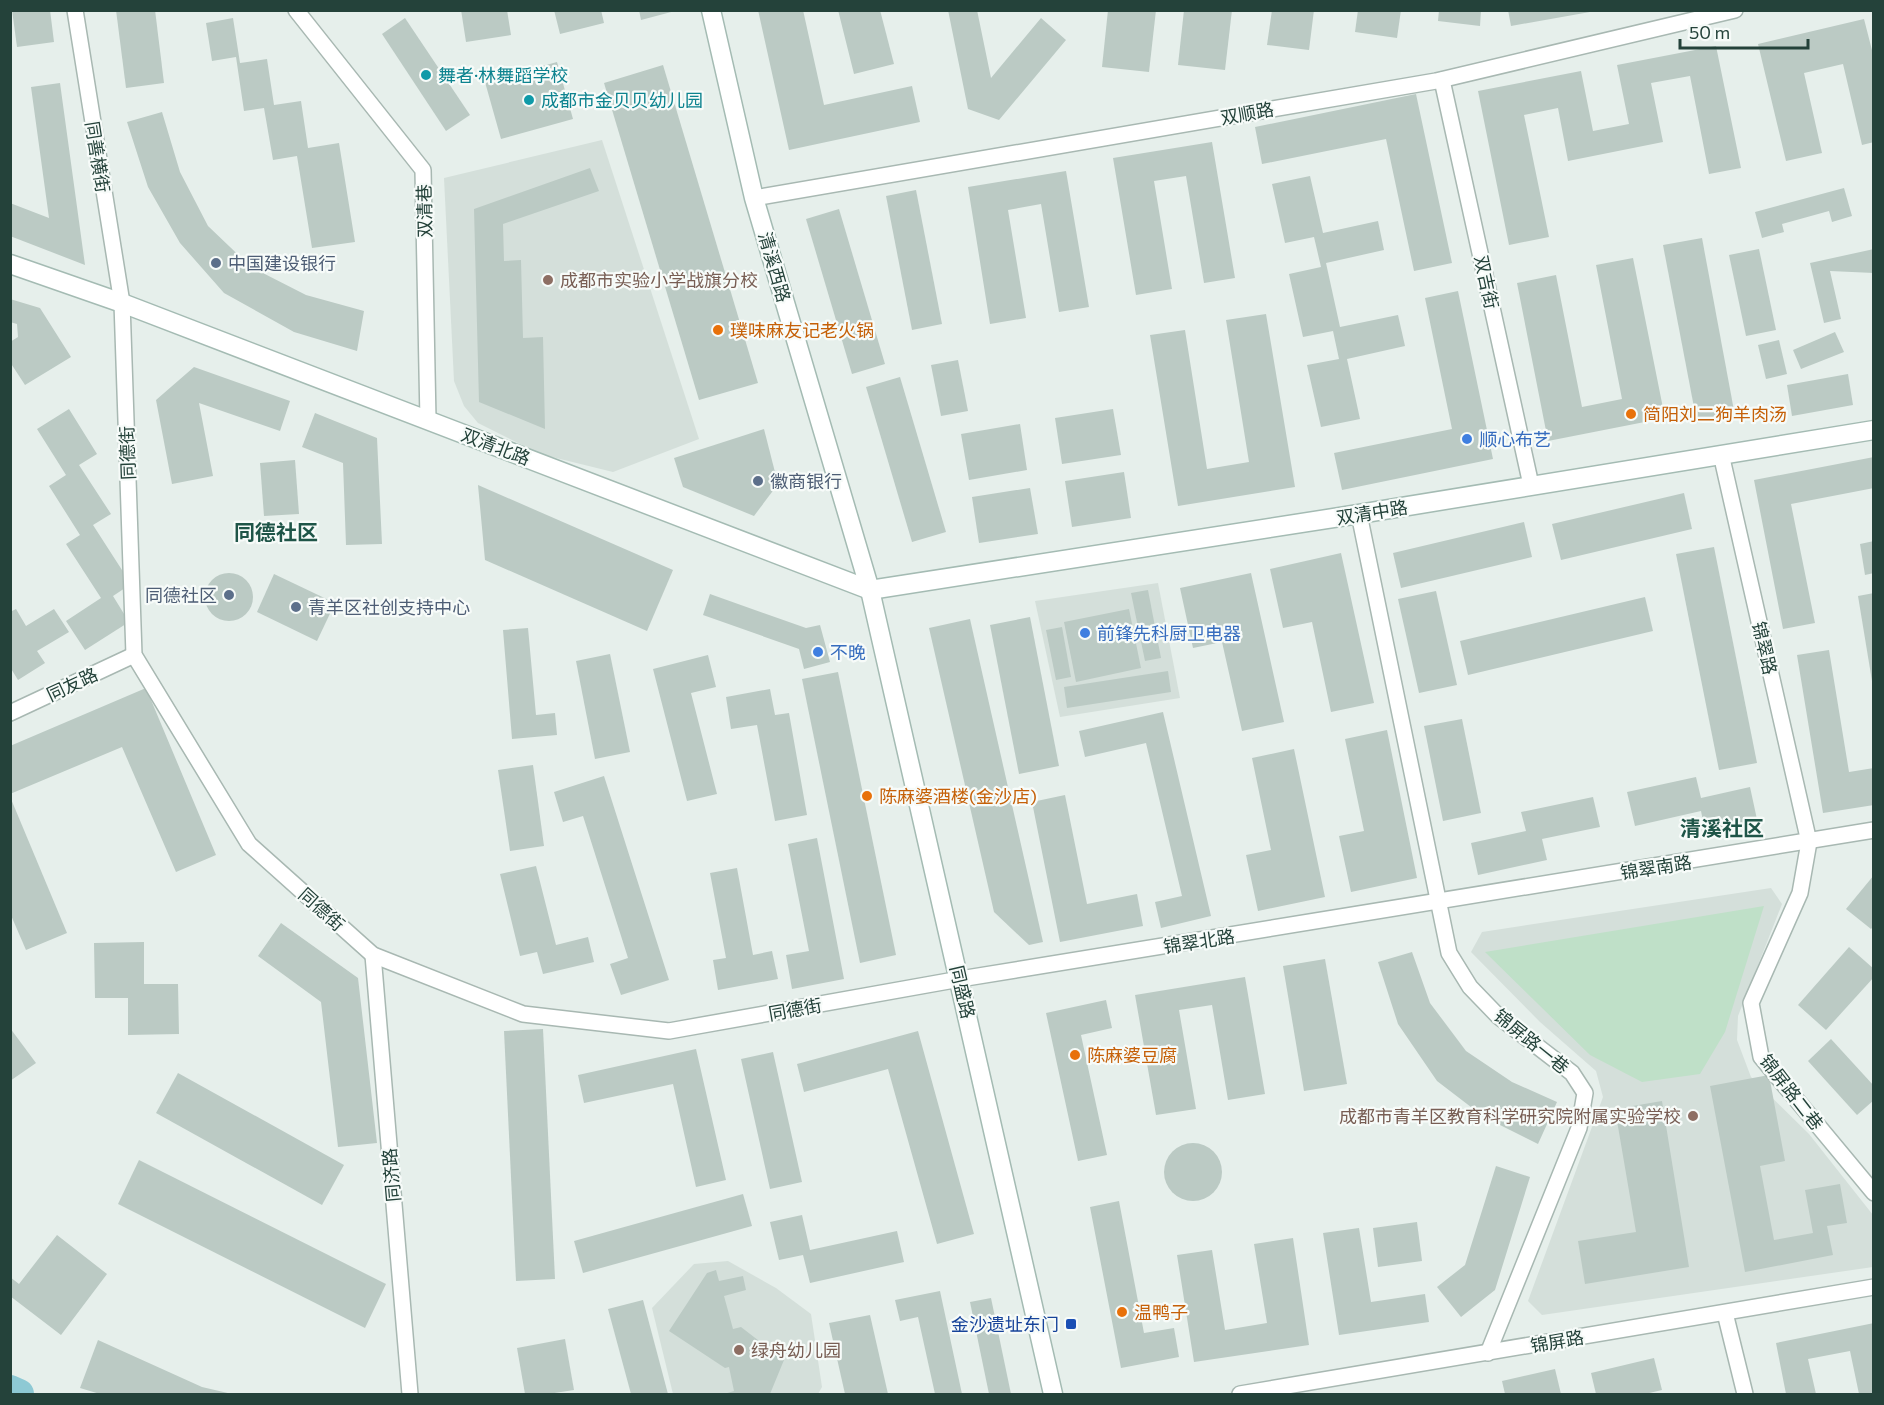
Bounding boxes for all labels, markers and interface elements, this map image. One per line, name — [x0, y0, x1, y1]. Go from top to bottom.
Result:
scale bar — [1680, 12, 1808, 50]
text: 50 m — [1689, 21, 1730, 43]
place label: 舞者·林舞蹈学校 — [438, 64, 568, 86]
marker: 舞者·林舞蹈学校 — [419, 68, 433, 82]
place label: 成都市金贝贝幼儿园 — [541, 89, 703, 111]
marker: 成都市金贝贝幼儿园 — [522, 93, 536, 107]
street label: 双顺路 — [1219, 97, 1275, 129]
street label: 同善横街 — [82, 120, 114, 194]
street label: 双清巷 — [413, 184, 435, 238]
street label: 清溪西路 — [755, 229, 795, 305]
place label: 中国建设银行 — [228, 252, 336, 274]
street label: 双吉街 — [1471, 253, 1503, 311]
marker: 中国建设银行 — [209, 256, 223, 270]
place label: 成都市实验小学战旗分校 — [560, 269, 758, 291]
marker: 成都市实验小学战旗分校 — [541, 273, 555, 287]
place label: 璞味麻友记老火锅 — [730, 319, 874, 341]
marker: 璞味麻友记老火锅 — [711, 323, 725, 337]
place label: 简阳刘二狗羊肉汤 — [1643, 403, 1787, 425]
marker: 简阳刘二狗羊肉汤 — [1624, 407, 1638, 421]
street label: 双清北路 — [458, 423, 534, 469]
street label: 同德街 — [115, 426, 139, 480]
place label: 顺心布艺 — [1479, 428, 1551, 450]
marker: 顺心布艺 — [1460, 432, 1474, 446]
place label: 徽商银行 — [770, 470, 842, 492]
marker: 徽商银行 — [751, 474, 765, 488]
street label: 双清中路 — [1335, 496, 1409, 528]
district label: 同德社区 — [234, 519, 318, 544]
place label: 同德社区 — [145, 584, 217, 606]
marker: 同德社区 — [222, 588, 236, 602]
place label: 青羊区社创支持中心 — [308, 596, 470, 618]
marker: 青羊区社创支持中心 — [289, 600, 303, 614]
street label: 锦翠路 — [1748, 619, 1782, 677]
place label: 前锋先科厨卫电器 — [1097, 622, 1241, 644]
marker: 前锋先科厨卫电器 — [1078, 626, 1092, 640]
place label: 不晚 — [830, 641, 866, 663]
marker: 不晚 — [811, 645, 825, 659]
street label: 同友路 — [43, 663, 101, 705]
place label: 陈麻婆酒楼(金沙店) — [879, 785, 1037, 807]
marker: 陈麻婆酒楼(金沙店) — [860, 789, 874, 803]
district label: 清溪社区 — [1680, 815, 1764, 840]
street label: 锦翠南路 — [1619, 851, 1693, 883]
street label: 同德街 — [295, 883, 349, 935]
street label: 锦翠北路 — [1162, 925, 1236, 957]
street label: 同盛路 — [946, 963, 980, 1021]
street label: 同德街 — [767, 993, 823, 1025]
street label: 锦屏路一巷 — [1490, 1004, 1574, 1078]
place label: 陈麻婆豆腐 — [1087, 1044, 1177, 1066]
marker: 陈麻婆豆腐 — [1068, 1048, 1082, 1062]
street label: 锦屏路二巷 — [1756, 1050, 1828, 1134]
place label: 成都市青羊区教育科学研究院附属实验学校 — [1339, 1105, 1681, 1127]
marker: 成都市青羊区教育科学研究院附属实验学校 — [1686, 1109, 1700, 1123]
street label: 同济路 — [378, 1147, 404, 1203]
place label: 温鸭子 — [1134, 1301, 1188, 1323]
marker: 温鸭子 — [1115, 1305, 1129, 1319]
place label: 金沙遗址东门 — [951, 1313, 1059, 1335]
marker: 金沙遗址东门 — [1064, 1317, 1078, 1331]
street label: 锦屏路 — [1529, 1325, 1585, 1357]
place label: 绿舟幼儿园 — [751, 1339, 841, 1361]
marker: 绿舟幼儿园 — [732, 1343, 746, 1357]

